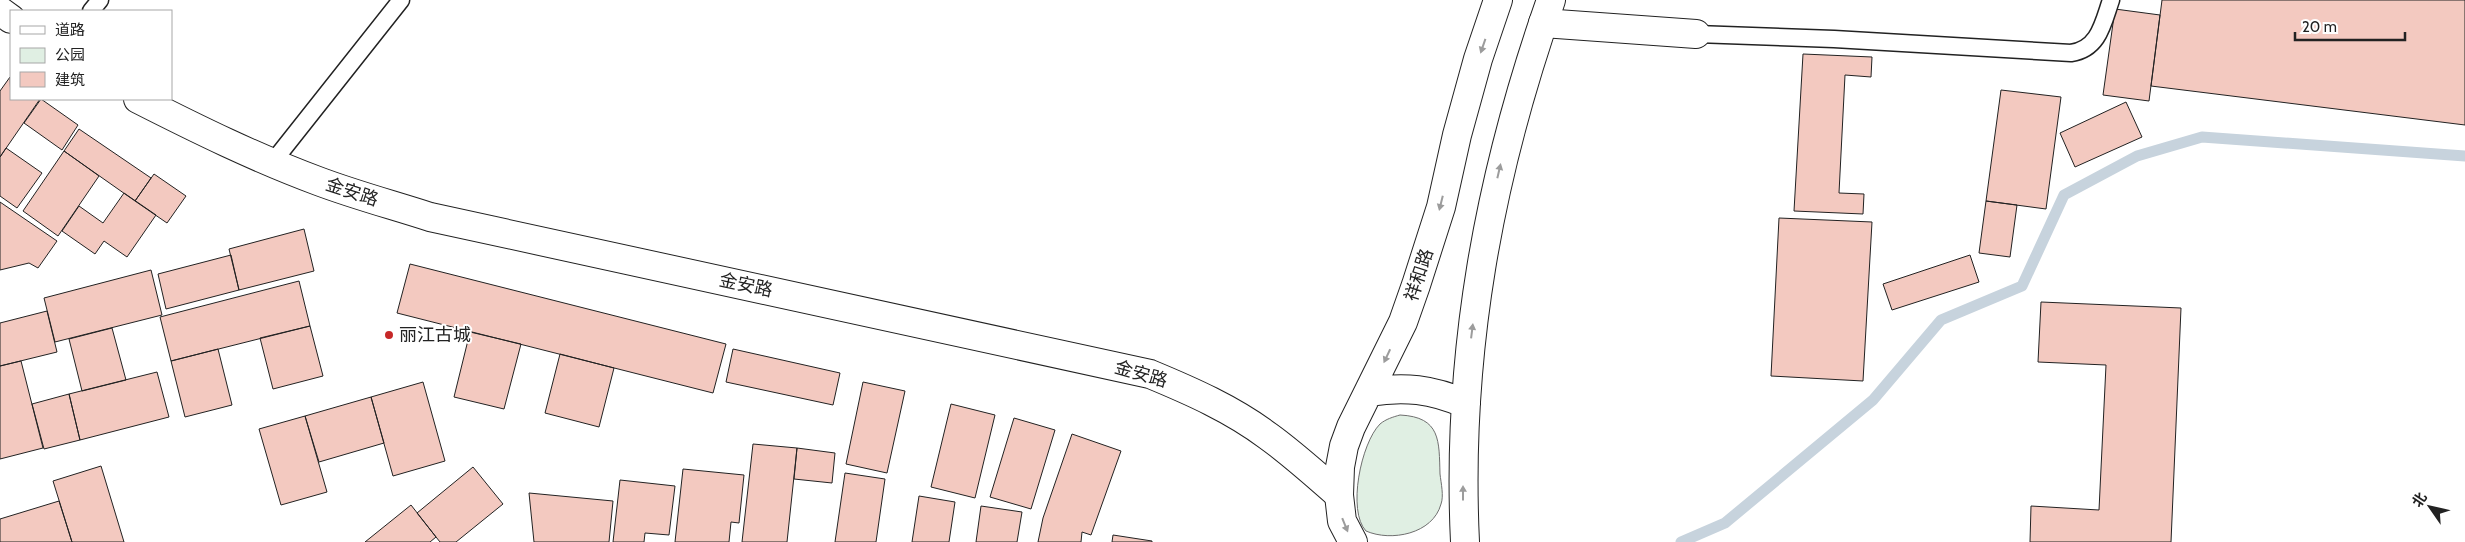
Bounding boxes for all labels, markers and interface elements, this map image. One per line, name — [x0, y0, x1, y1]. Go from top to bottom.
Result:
legend — [10, 10, 172, 100]
scale bar — [2295, 10, 2405, 42]
text: 20 m — [2302, 18, 2337, 36]
text: 道路 — [55, 21, 85, 39]
one-way arrow — [1478, 39, 1486, 54]
text: 公园 — [55, 46, 85, 64]
text: 建筑 — [55, 71, 85, 89]
one-way arrow — [1495, 164, 1503, 179]
street label: 金安路 — [323, 173, 381, 211]
one-way arrow — [1437, 196, 1445, 211]
street label: 祥和路 — [1400, 246, 1438, 304]
street label: 金安路 — [717, 269, 775, 301]
one-way arrow — [1468, 323, 1476, 339]
place label: 丽江古城 — [399, 324, 471, 346]
marker: 丽江古城 — [383, 329, 395, 341]
one-way arrow — [1382, 349, 1390, 363]
street label: 金安路 — [1112, 356, 1170, 392]
north arrow — [2405, 482, 2455, 532]
one-way arrow — [1459, 485, 1467, 501]
text: 北 — [2408, 489, 2431, 511]
one-way arrow — [1341, 518, 1349, 533]

